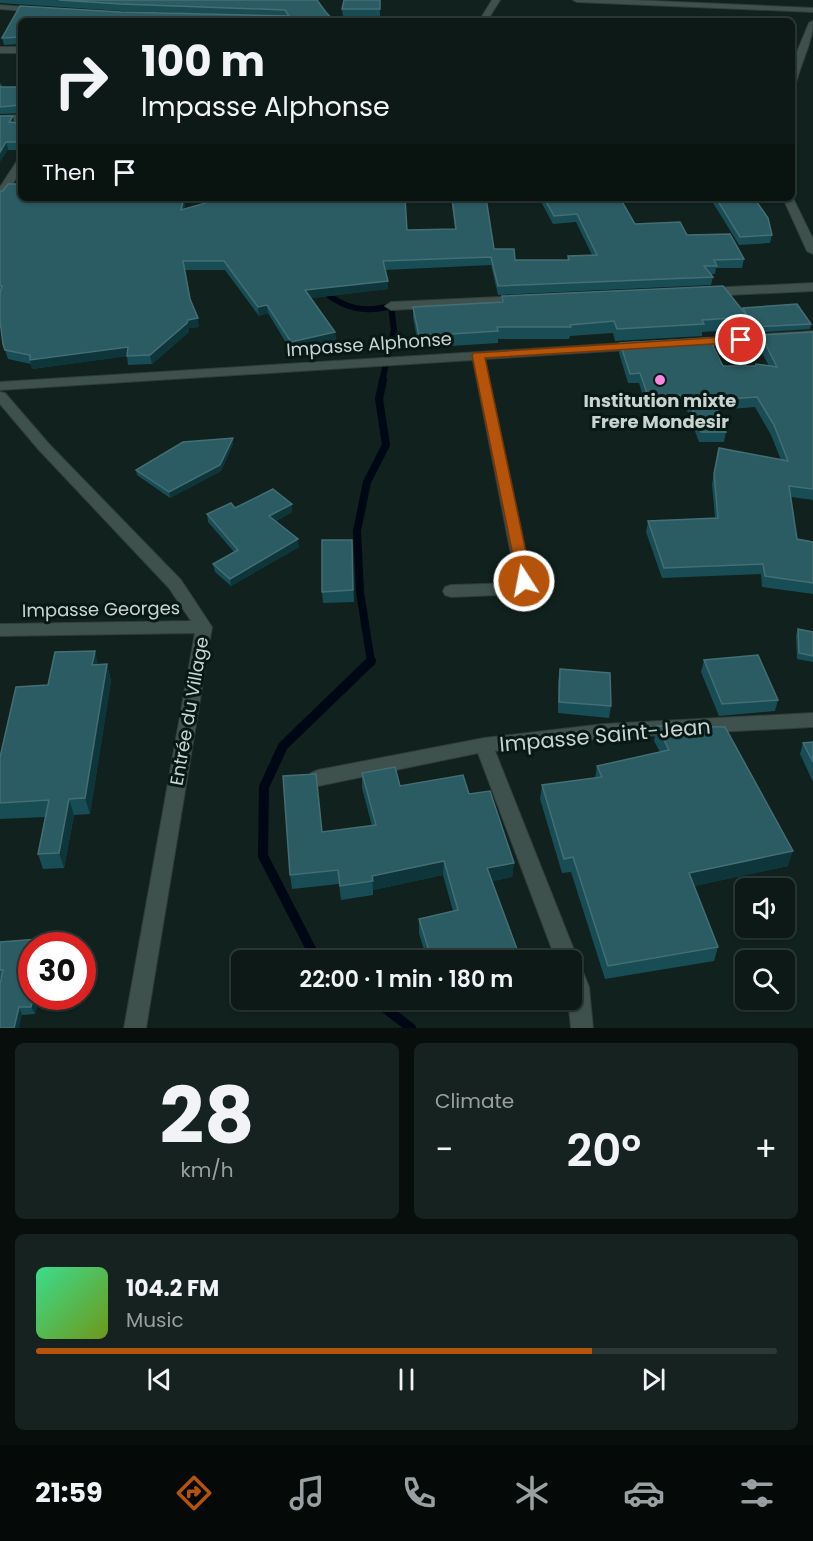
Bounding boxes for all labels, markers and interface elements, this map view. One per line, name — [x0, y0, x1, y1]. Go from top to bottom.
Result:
text: 100 m — [141, 32, 265, 91]
icon: right — [42, 42, 120, 120]
text: Impasse Alphonse — [141, 88, 390, 125]
icon: arrive — [108, 156, 141, 189]
text: Then — [42, 157, 96, 188]
pin — [715, 314, 766, 365]
icon: arrive — [724, 323, 757, 356]
street label: Impasse Alphonse — [285, 326, 453, 362]
marker: Institution mixte Frere Mondesir — [653, 373, 667, 387]
place label: Institution mixte Frere Mondesir — [584, 388, 736, 434]
position arrow — [492, 549, 556, 613]
street label: Impasse Georges — [22, 595, 180, 623]
street label: Entrée du Village — [164, 635, 214, 787]
street label: Impasse Saint-Jean — [498, 711, 712, 759]
map controls — [735, 878, 795, 1010]
button: sound — [735, 878, 795, 938]
speed limit sign: 30 — [18, 932, 96, 1010]
button: search — [735, 950, 795, 1010]
text: 22:00 · 1 min · 180 m — [300, 964, 513, 995]
text: 28 — [159, 1061, 255, 1170]
text: Climate — [435, 1087, 514, 1115]
text: 20° — [566, 1119, 641, 1182]
text: − — [435, 1126, 453, 1173]
text: + — [754, 1126, 777, 1173]
text: km/h — [180, 1156, 234, 1184]
text: 104.2 FM — [126, 1273, 219, 1304]
text: Music — [126, 1306, 184, 1334]
icon: previous — [143, 1363, 176, 1396]
icon: pause — [390, 1363, 423, 1396]
icon: next — [637, 1363, 670, 1396]
icon: directions — [173, 1472, 215, 1514]
icon: music — [286, 1472, 328, 1514]
icon: phone — [398, 1472, 440, 1514]
icon: climate — [511, 1472, 553, 1514]
icon: car — [623, 1472, 665, 1514]
icon: filters — [736, 1472, 778, 1514]
text: 21:59 — [35, 1474, 103, 1511]

